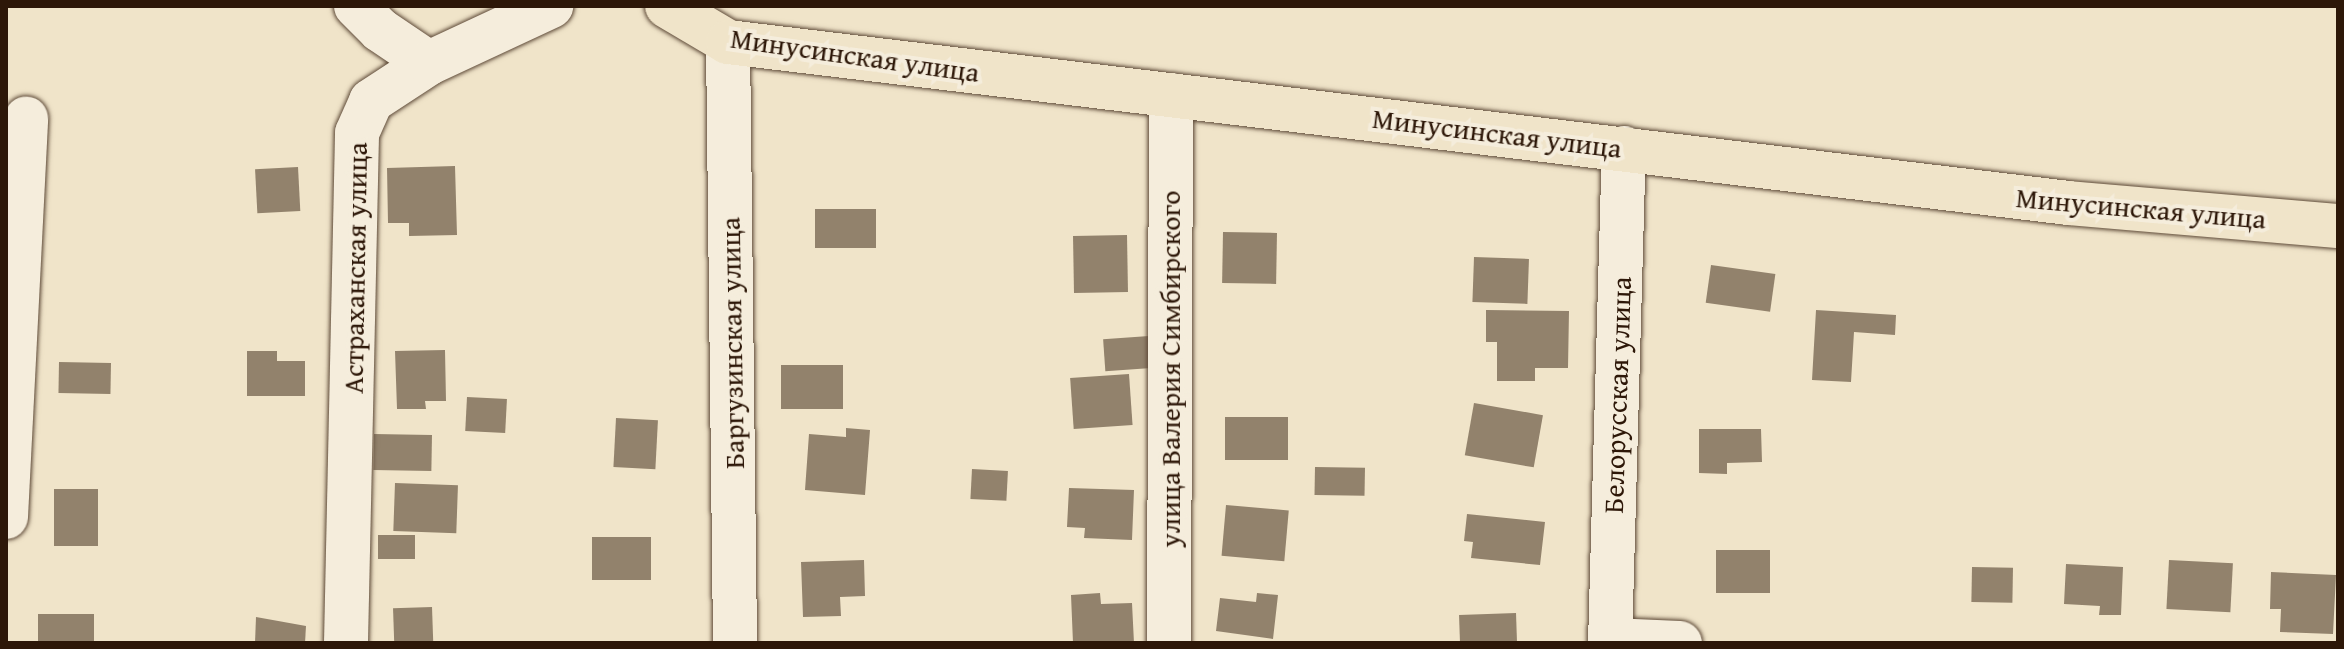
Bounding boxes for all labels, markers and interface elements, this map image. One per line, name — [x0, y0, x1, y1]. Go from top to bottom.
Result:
street label: Минусинская улица — [728, 21, 982, 89]
street label: Минусинская улица — [1371, 101, 1623, 165]
street label: Астраханская улица — [336, 142, 374, 394]
street label: Минусинская улица — [2015, 180, 2267, 236]
street label: улица Валерия Симбирского — [1153, 190, 1187, 548]
street label: Баргузинская улица — [713, 217, 751, 469]
street label: Белорусская улица — [1596, 276, 1638, 514]

